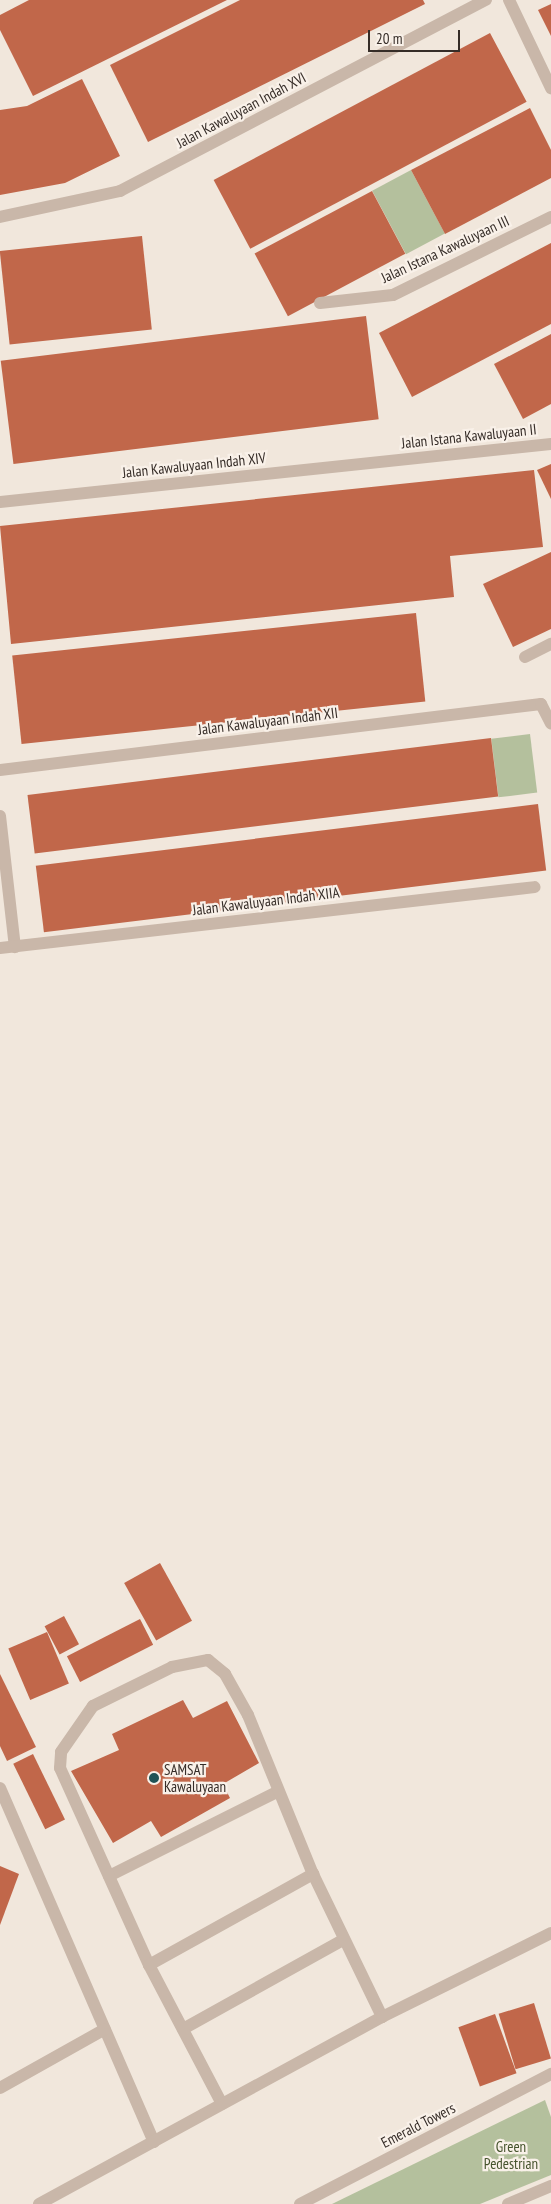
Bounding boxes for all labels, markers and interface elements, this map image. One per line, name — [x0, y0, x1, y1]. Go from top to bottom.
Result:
scale bar — [371, 20, 464, 52]
text: 20 m — [376, 29, 402, 48]
street label: Jalan Kawaluyaan Indah XVI — [173, 68, 309, 152]
street label: Jalan Istana Kawaluyaan III — [378, 211, 512, 287]
street label: Jalan Istana Kawaluyaan II — [401, 420, 537, 452]
street label: Jalan Kawaluyaan Indah XIV — [121, 448, 267, 482]
street label: Jalan Kawaluyaan Indah XII — [197, 703, 339, 739]
street label: Jalan Kawaluyaan Indah XIIA — [191, 883, 341, 919]
place label: SAMSAT Kawaluyaan — [164, 1760, 226, 1795]
marker: SAMSAT Kawaluyaan — [148, 1772, 160, 1784]
street label: Emerald Towers — [378, 2099, 458, 2151]
park label: Green Pedestrian — [484, 2137, 538, 2172]

